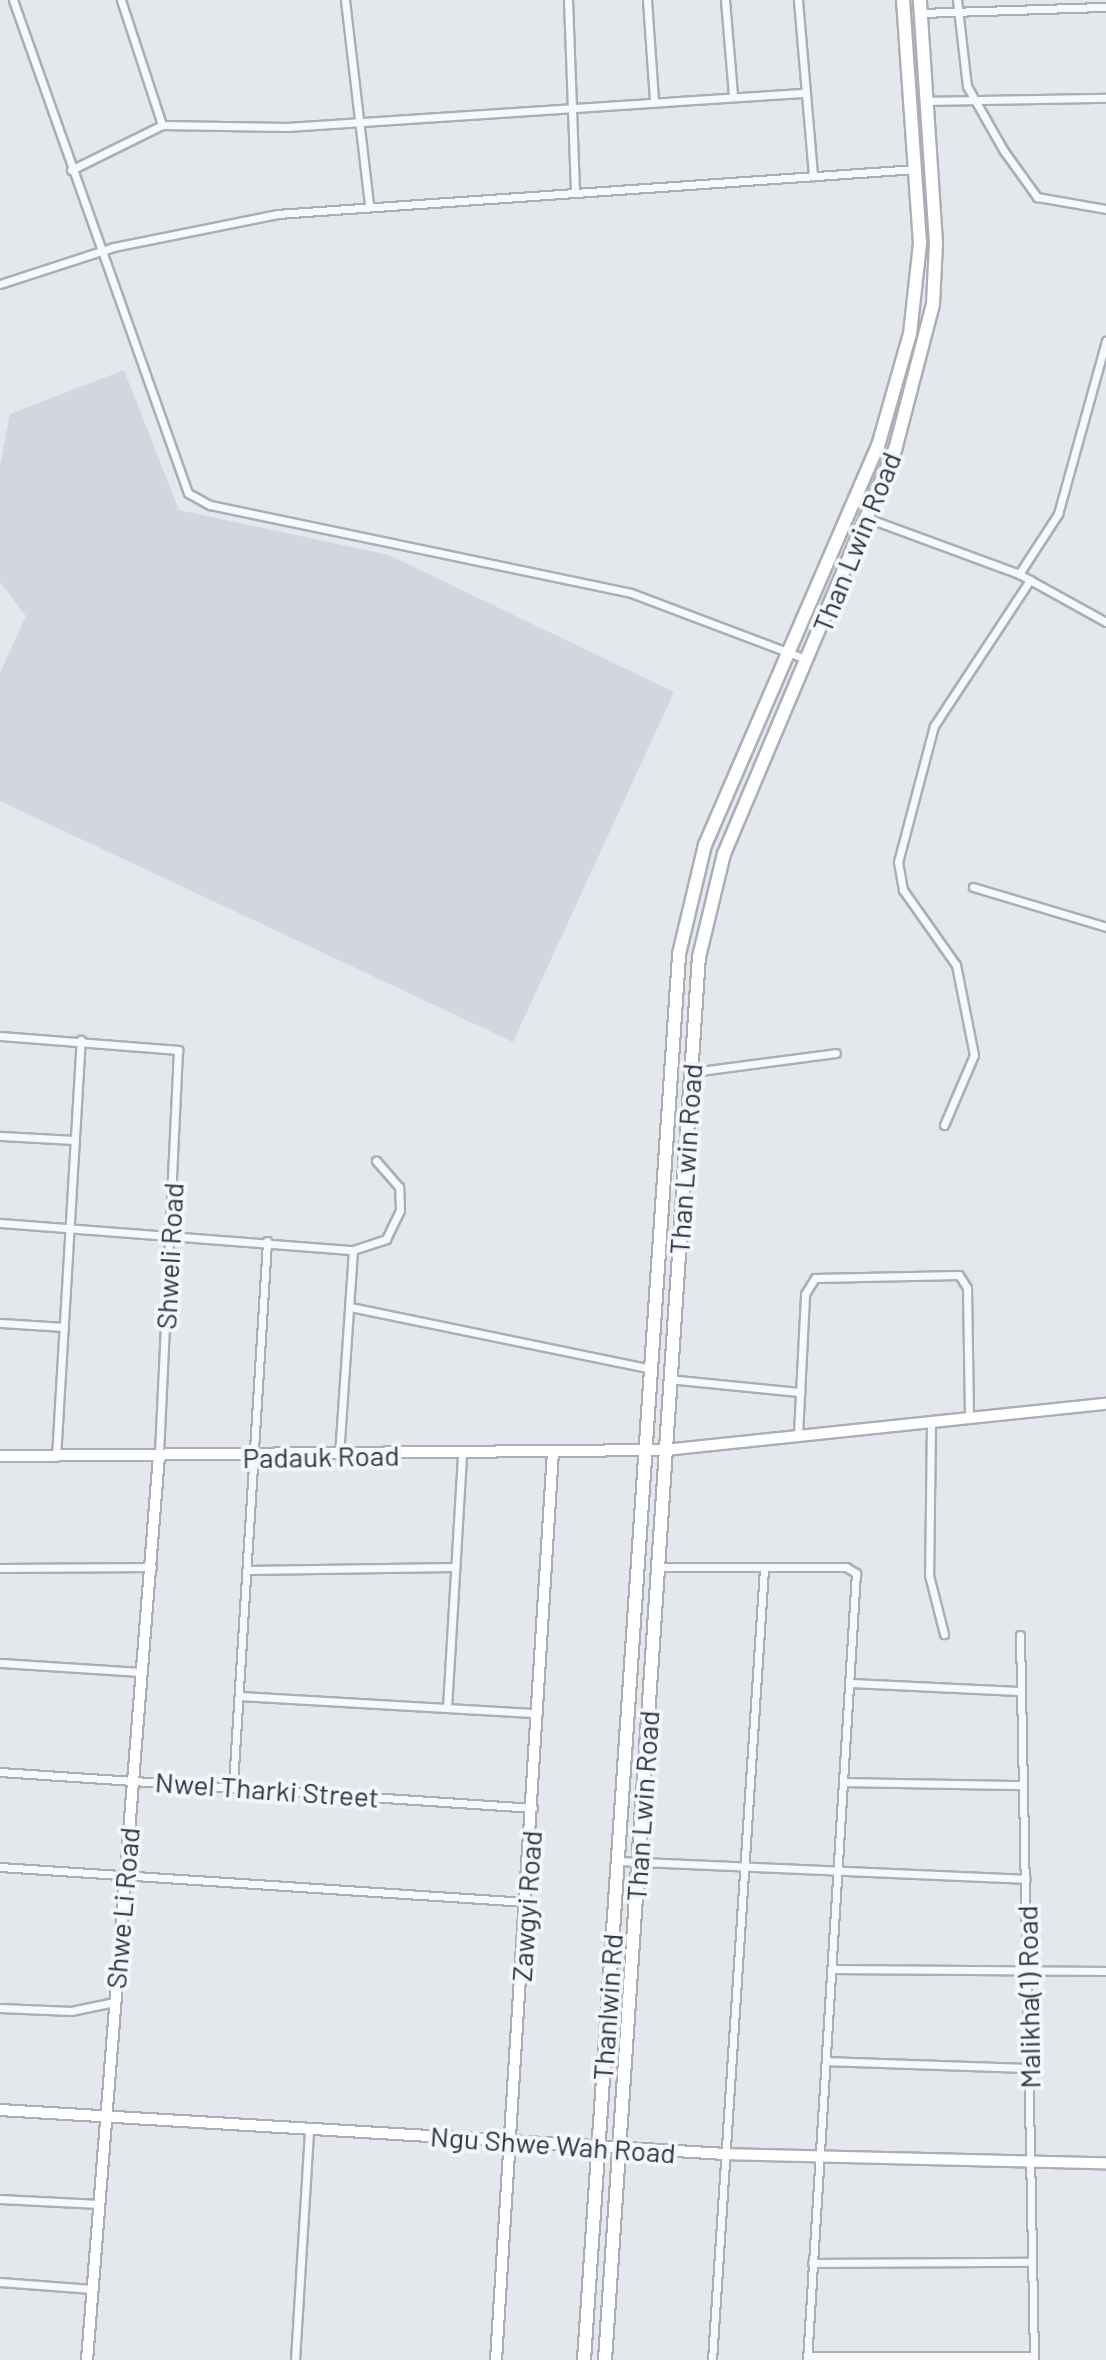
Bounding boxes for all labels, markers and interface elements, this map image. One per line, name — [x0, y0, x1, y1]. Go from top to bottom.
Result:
street label: Than Lwin Road — [805, 447, 907, 637]
street label: Than Lwin Road — [662, 1062, 708, 1256]
street label: Shweli Road — [148, 1182, 190, 1330]
street label: Padauk Road — [242, 1438, 400, 1474]
street label: Than Lwin Road — [619, 1709, 665, 1903]
street label: Nwel Tharki Street — [154, 1764, 380, 1814]
street label: Shwe Li Road — [98, 1826, 146, 1990]
street label: Zawgyi Road — [504, 1829, 548, 1983]
street label: Malikha(1) Road — [1010, 1905, 1046, 2089]
street label: Thanlwin Rd — [585, 1932, 629, 2082]
street label: Ngu Shwe Wah Road — [429, 2119, 677, 2169]

